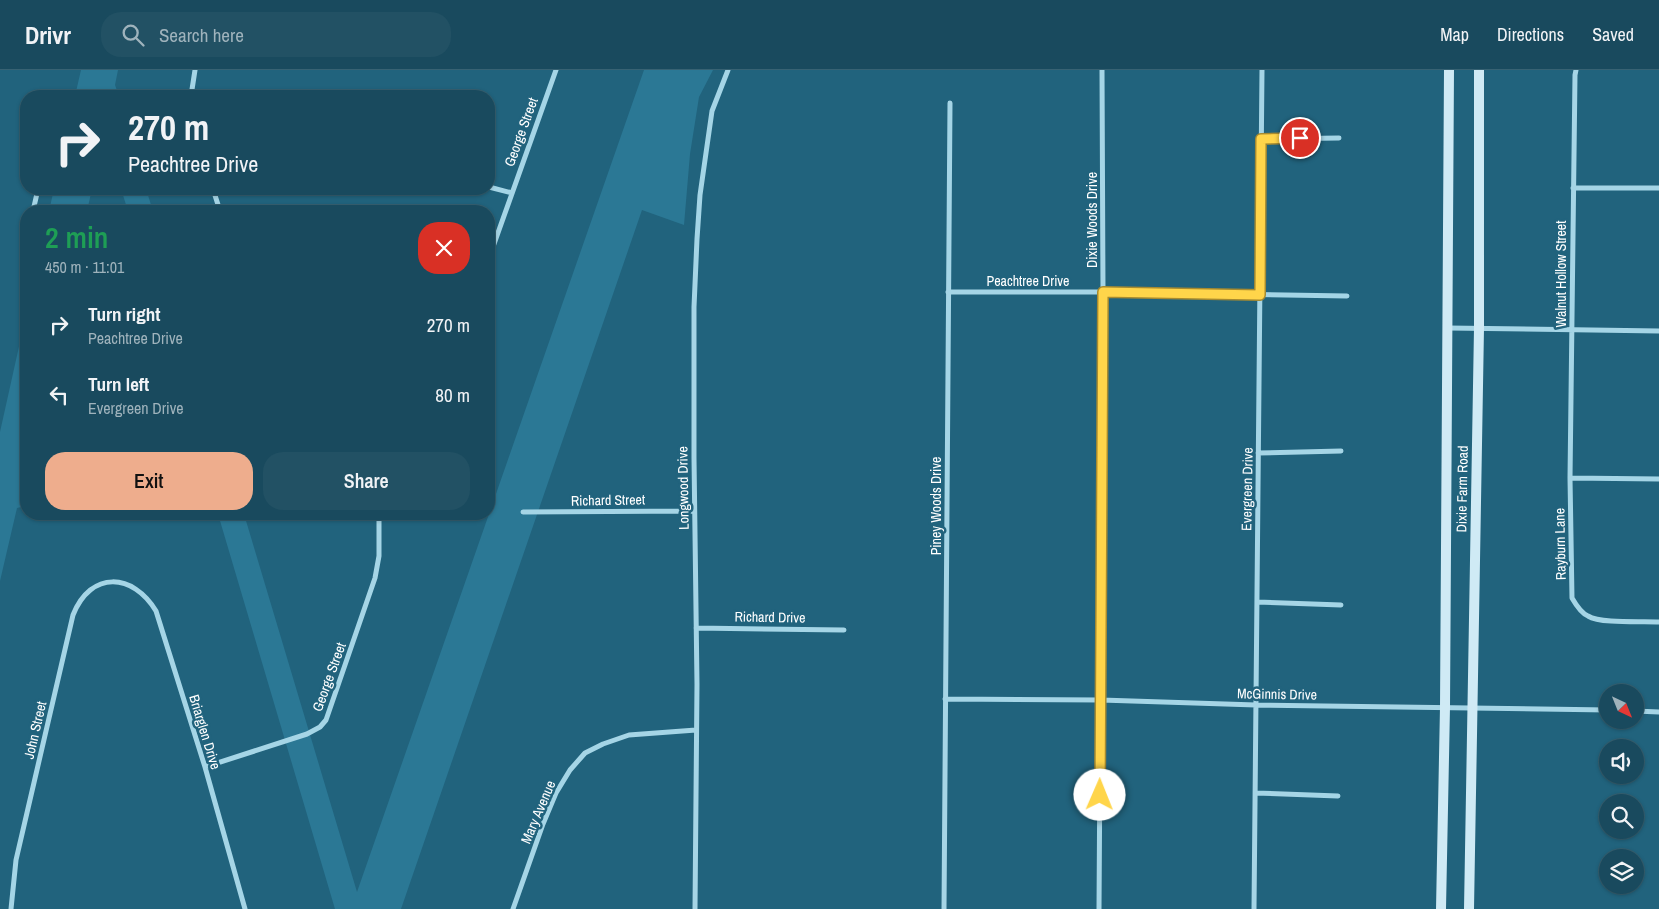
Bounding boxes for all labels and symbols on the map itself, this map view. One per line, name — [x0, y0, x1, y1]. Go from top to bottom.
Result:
street label: George Street — [500, 95, 542, 169]
pin — [1279, 117, 1321, 159]
street label: Dixie Woods Drive — [1083, 172, 1101, 268]
street label: Walnut Hollow Street — [1552, 221, 1570, 327]
street label: Peachtree Drive — [987, 272, 1069, 290]
street label: Dixie Farm Road — [1452, 445, 1472, 533]
street label: Longwood Drive — [673, 446, 693, 530]
street label: Evergreen Drive — [1237, 447, 1257, 531]
street label: Piney Woods Drive — [927, 457, 945, 555]
street label: Richard Street — [571, 490, 645, 510]
street label: Rayburn Lane — [1550, 508, 1570, 580]
street label: Richard Drive — [734, 607, 806, 627]
street label: George Street — [308, 640, 350, 714]
street label: McGinnis Drive — [1237, 684, 1317, 704]
north arrow — [1599, 684, 1644, 729]
street label: Briarglen Drive — [185, 692, 225, 772]
street label: John Street — [20, 699, 50, 761]
position arrow — [1073, 768, 1125, 820]
street label: Mary Avenue — [517, 778, 559, 846]

